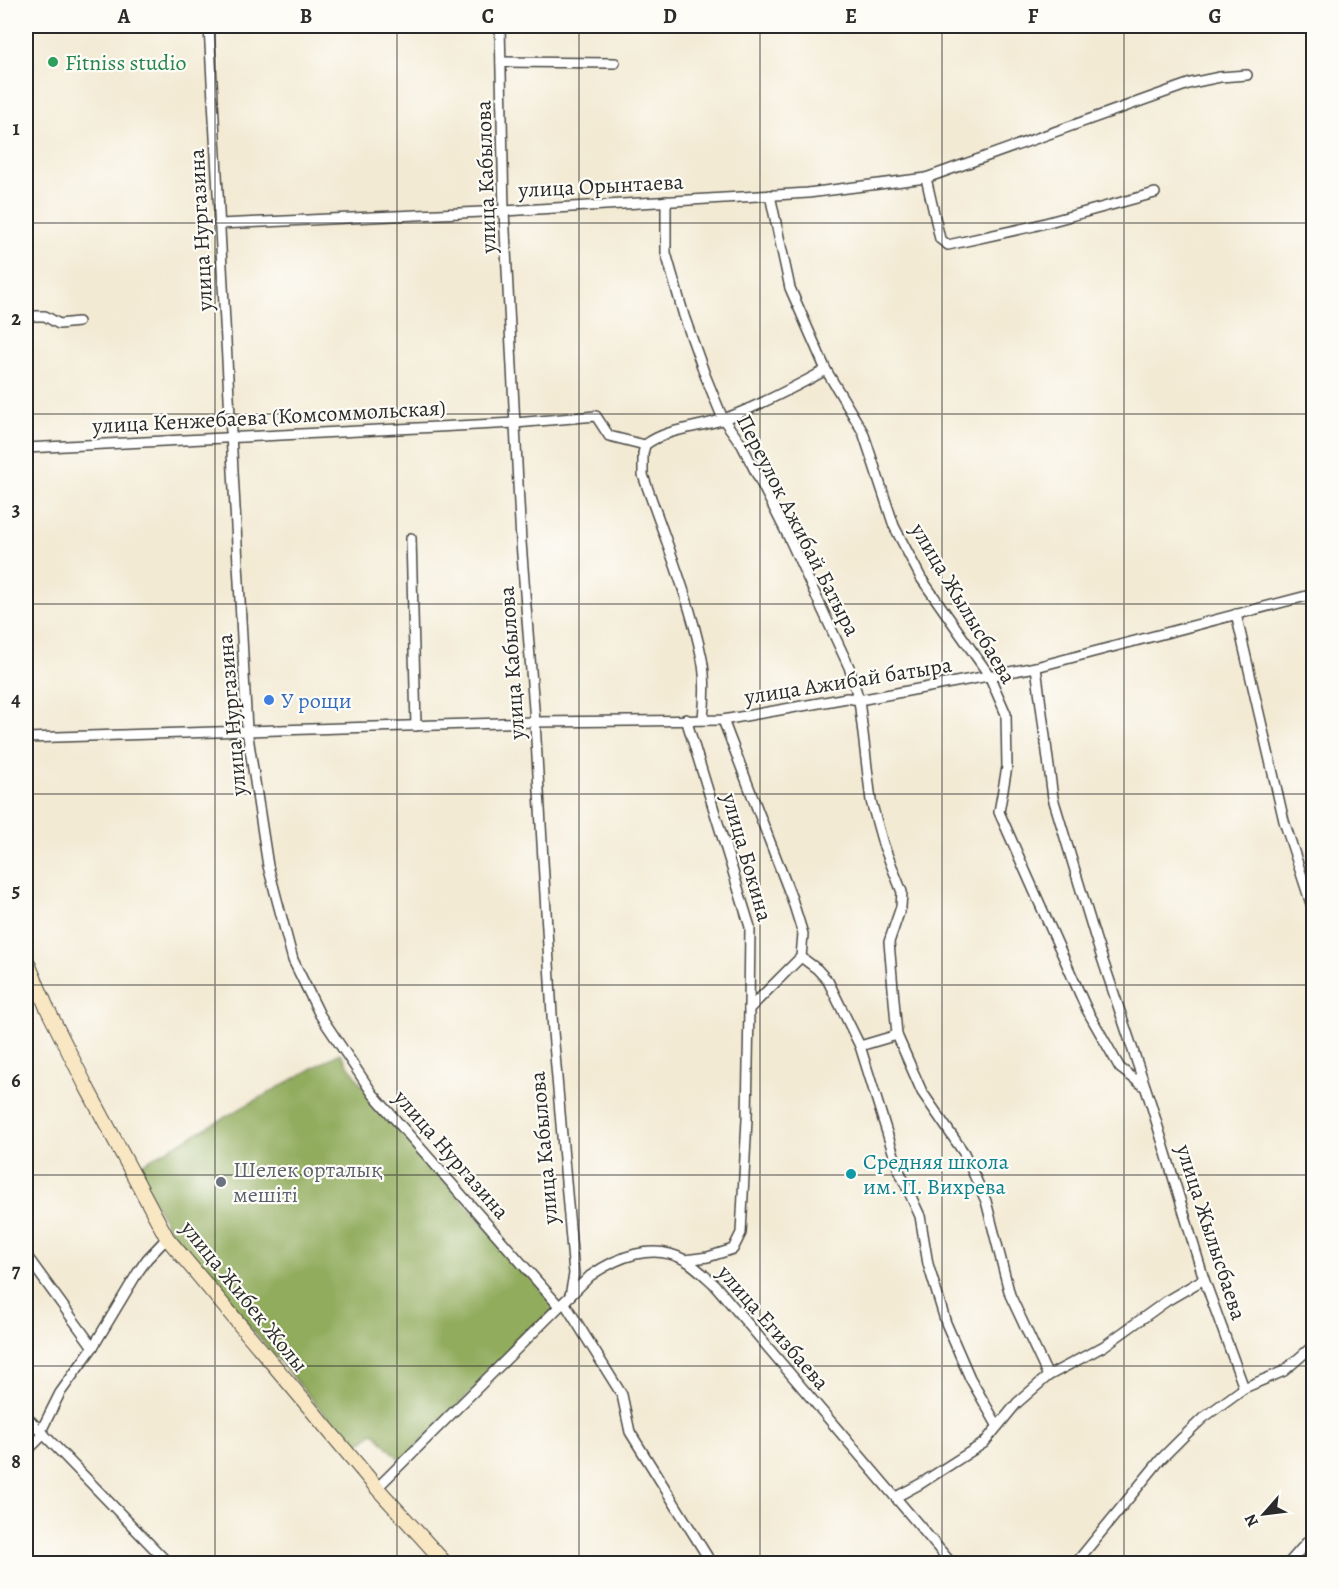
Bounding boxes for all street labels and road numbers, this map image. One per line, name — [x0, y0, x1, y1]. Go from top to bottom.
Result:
street label: улица Кабылова — [468, 99, 504, 255]
street label: улица Нургазина — [182, 147, 220, 313]
street label: улица Орынтаева — [517, 167, 685, 205]
street label: улица Кенжебаева (Комсоммольская) — [91, 393, 446, 441]
street label: Переулок Ажибай Батыра — [729, 409, 868, 642]
street label: улица Жылысбаева — [903, 517, 1023, 690]
street label: улица Кабылова — [492, 585, 532, 741]
street label: улица Нургазина — [210, 632, 254, 798]
street label: улица Ажибай батыра — [741, 650, 955, 712]
street label: улица Бокина — [714, 789, 780, 926]
street label: улица Кабылова — [522, 1069, 566, 1227]
street label: улица Нургазина — [386, 1083, 516, 1226]
street label: улица Жылысбаева — [1168, 1140, 1254, 1325]
street label: улица Жибек Жолы — [173, 1214, 315, 1379]
street label: улица Егизбаева — [710, 1258, 837, 1397]

